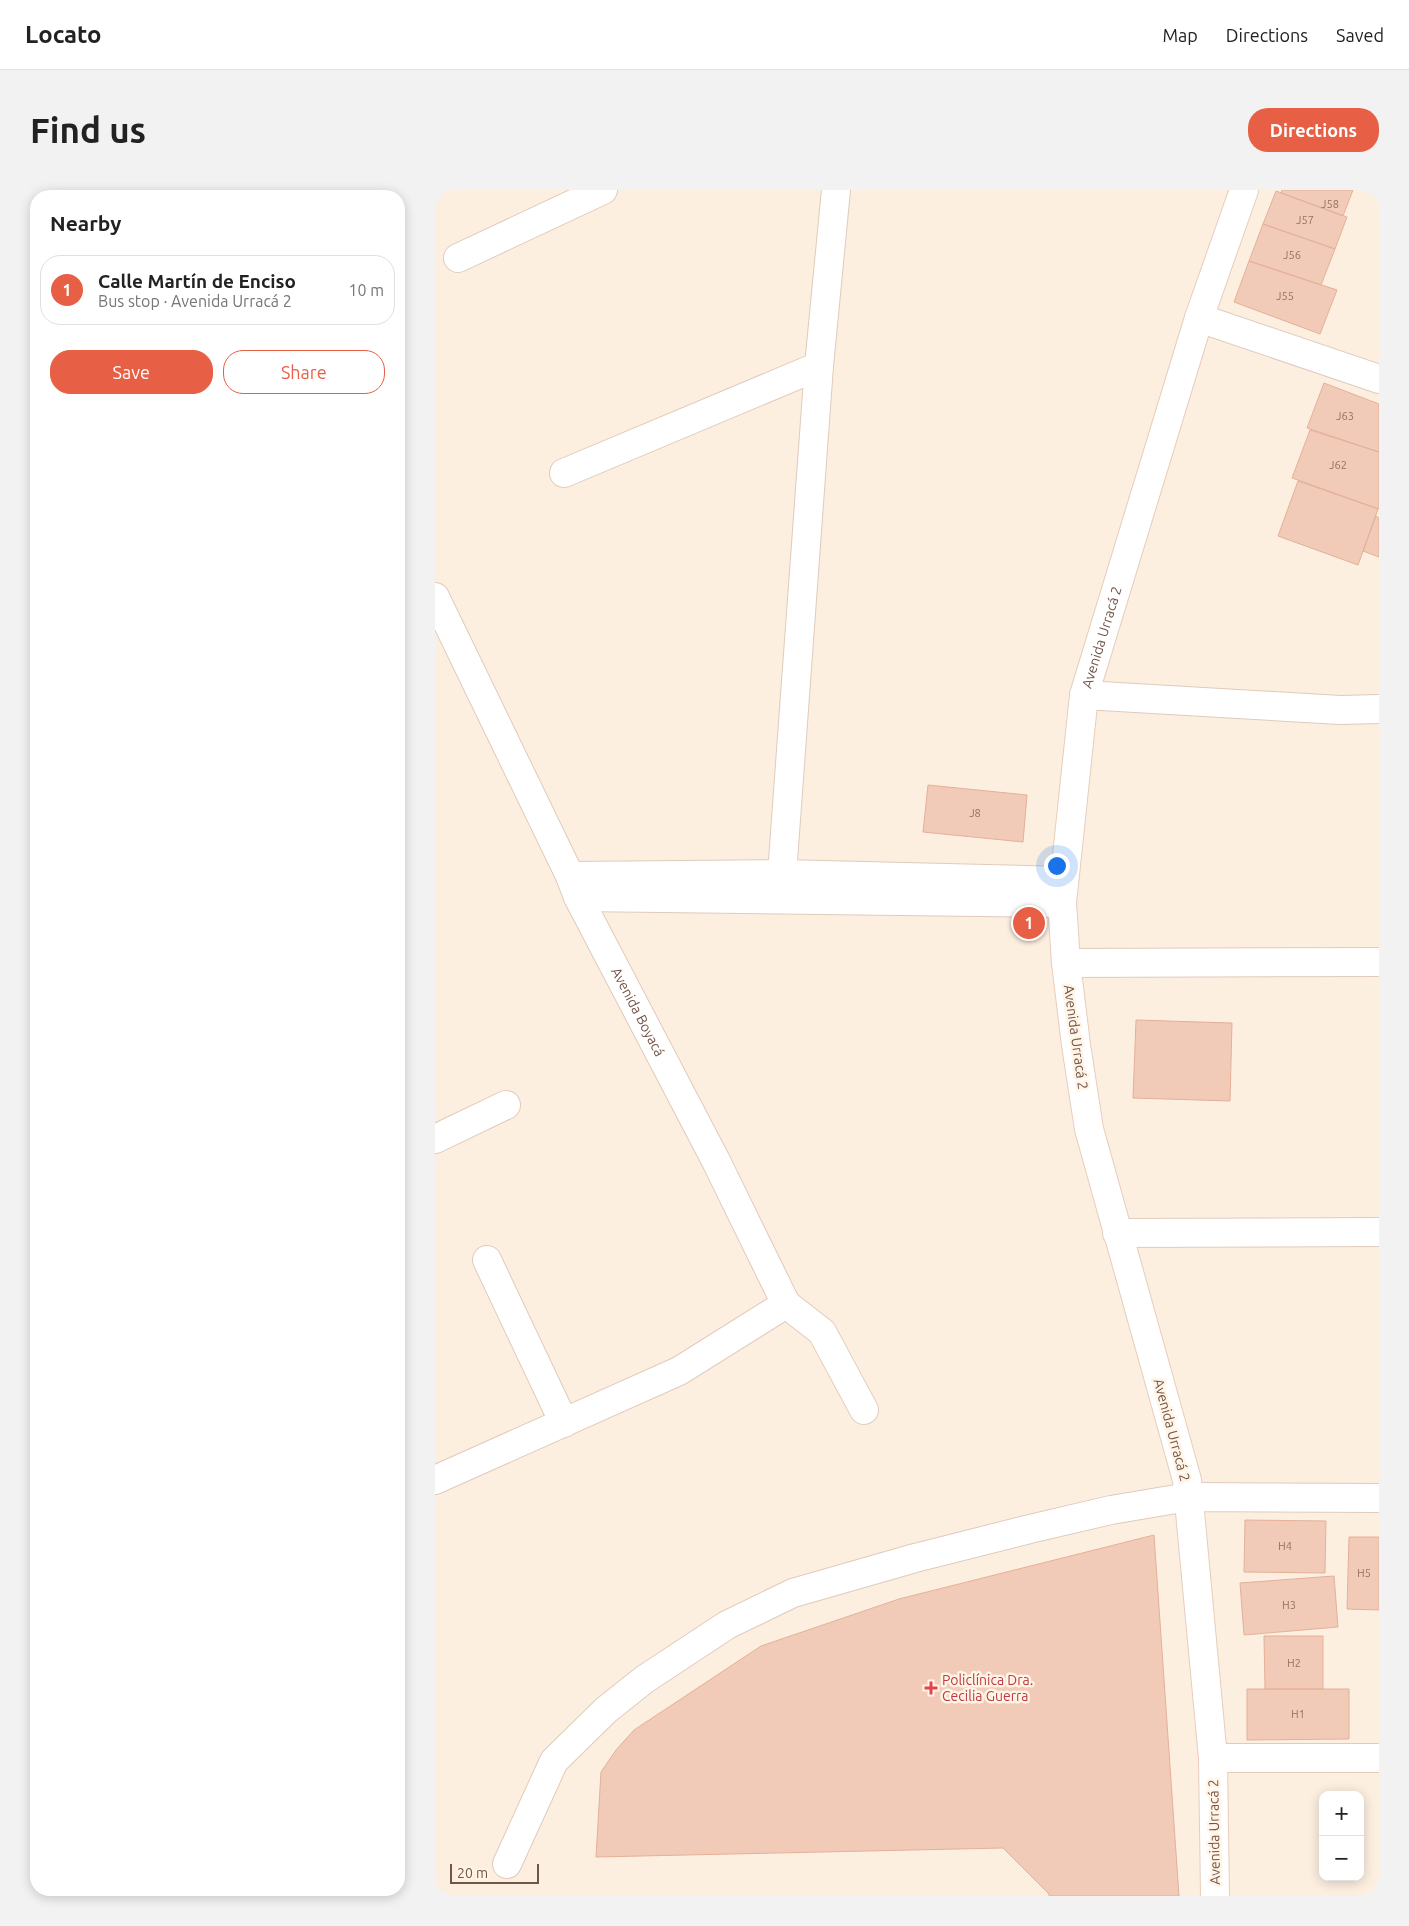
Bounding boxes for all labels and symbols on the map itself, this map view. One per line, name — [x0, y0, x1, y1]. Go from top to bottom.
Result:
house number: J58 — [1321, 198, 1339, 210]
house number: J57 — [1296, 214, 1314, 226]
house number: J56 — [1283, 249, 1301, 261]
house number: J55 — [1276, 290, 1294, 302]
house number: J63 — [1336, 410, 1354, 422]
house number: J62 — [1329, 459, 1347, 471]
street label: Avenida Urracá 2 — [1079, 584, 1125, 690]
house number: J8 — [969, 807, 981, 819]
your location — [1044, 853, 1070, 879]
pin: 1 — [1013, 904, 1045, 942]
street label: Avenida Boyacá — [608, 965, 668, 1059]
street label: Avenida Urracá 2 — [1061, 984, 1091, 1090]
street label: Avenida Urracá 2 — [1151, 1377, 1193, 1483]
house number: H4 — [1278, 1540, 1292, 1552]
house number: H5 — [1357, 1567, 1371, 1579]
house number: H3 — [1282, 1599, 1296, 1611]
house number: H2 — [1287, 1657, 1301, 1669]
place label: Policlínica Dra. Cecilia Guerra — [942, 1672, 1033, 1704]
marker: Policlínica Dra. Cecilia Guerra — [924, 1681, 938, 1695]
house number: H1 — [1291, 1708, 1305, 1720]
street label: Avenida Urracá 2 — [1205, 1779, 1223, 1885]
scale bar — [450, 1861, 539, 1884]

